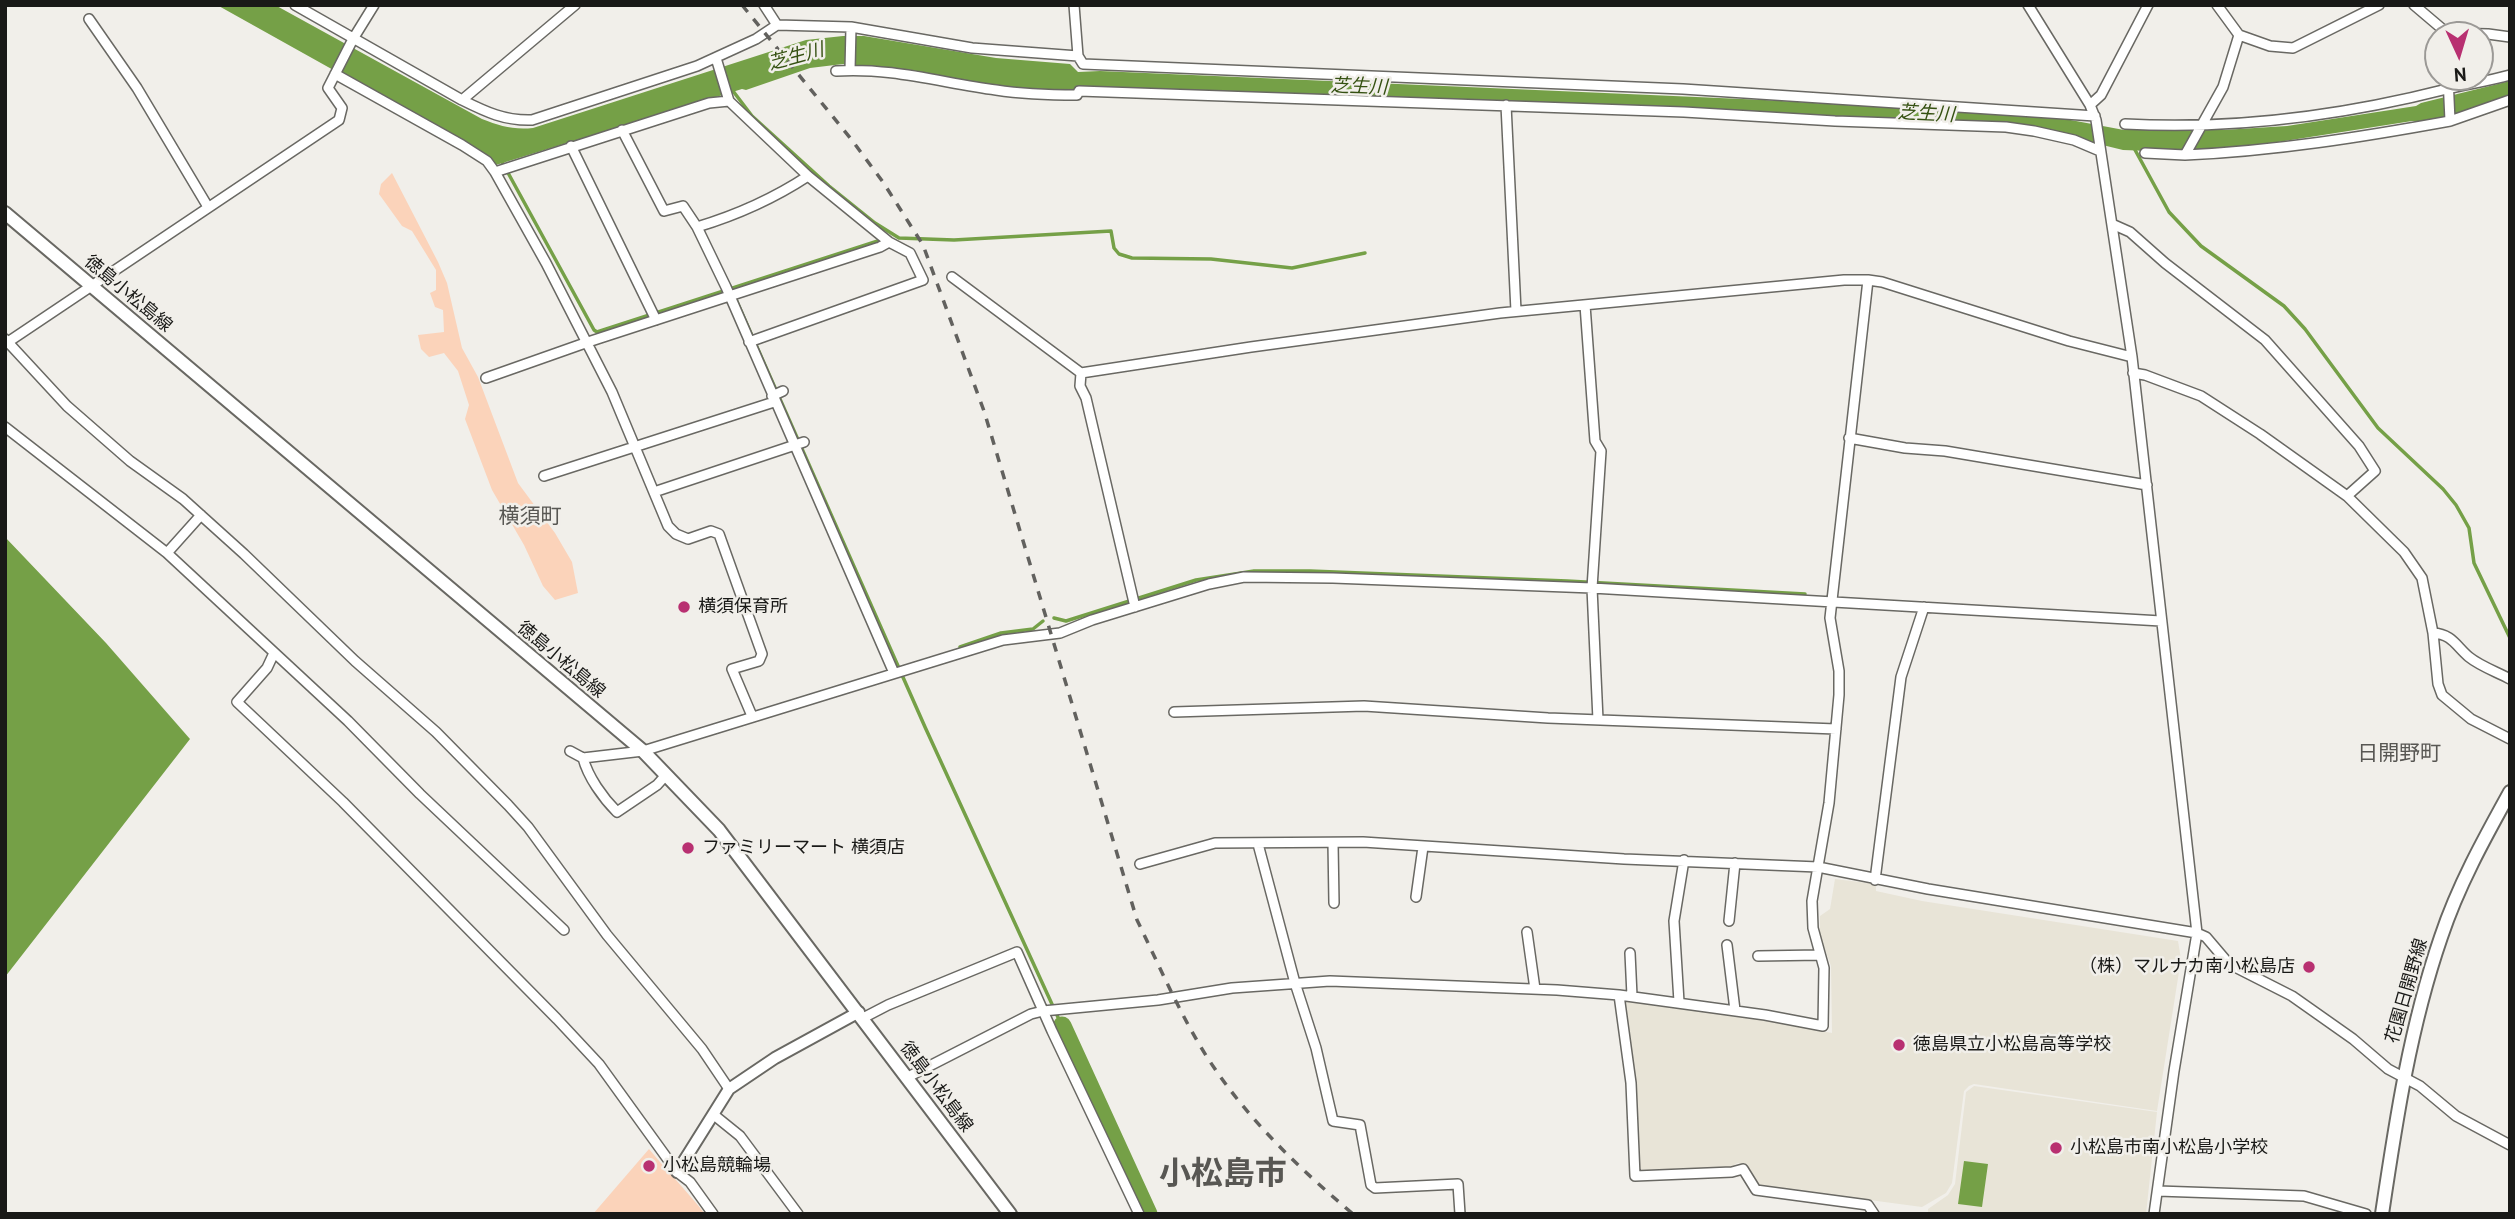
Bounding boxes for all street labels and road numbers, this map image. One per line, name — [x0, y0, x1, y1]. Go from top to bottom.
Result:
street label: 徳島小松島線 — [80, 251, 176, 337]
street label: 徳島小松島線 — [513, 617, 609, 703]
street label: 花園日開野線 — [2382, 936, 2432, 1046]
street label: 徳島小松島線 — [895, 1037, 977, 1137]

